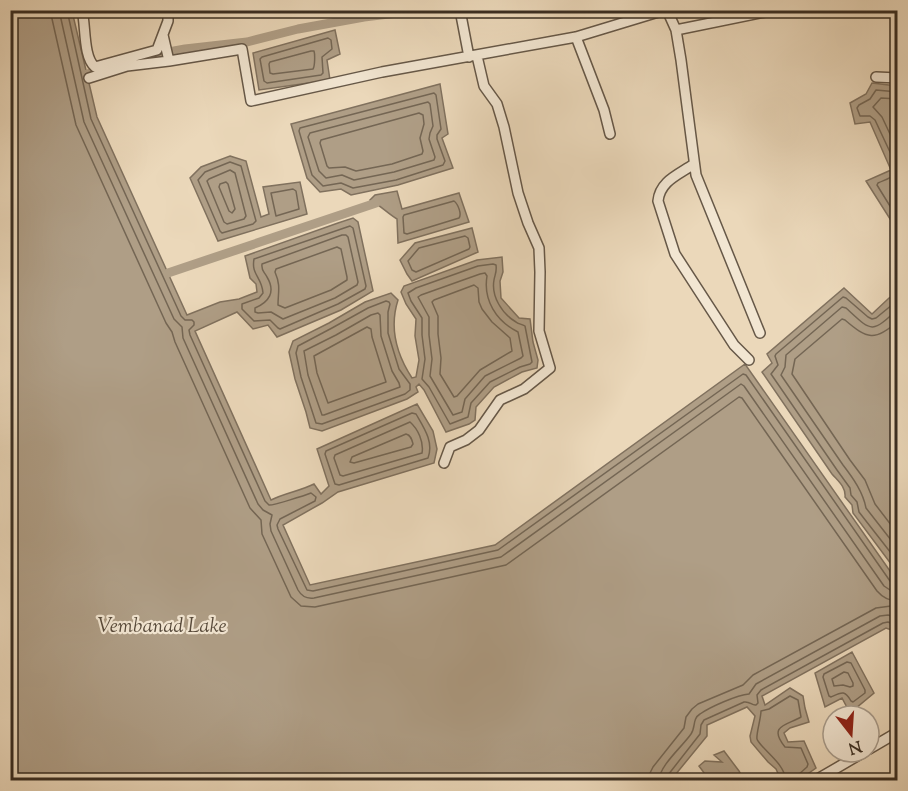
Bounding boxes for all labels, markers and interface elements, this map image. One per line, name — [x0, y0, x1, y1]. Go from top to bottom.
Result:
water label: Vembanad Lake — [97, 613, 227, 642]
north arrow — [821, 704, 881, 764]
text: N — [845, 733, 864, 759]

